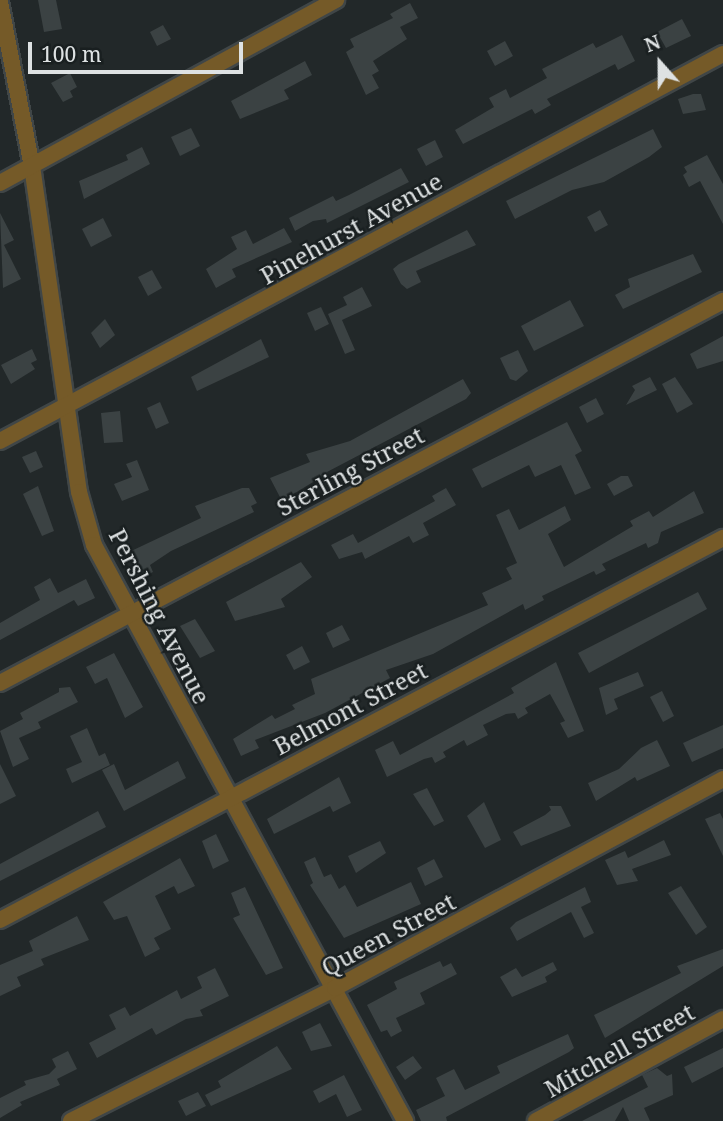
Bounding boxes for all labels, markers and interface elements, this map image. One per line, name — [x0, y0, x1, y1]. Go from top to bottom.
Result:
scale bar — [32, 28, 247, 72]
north arrow — [625, 28, 695, 98]
text: N — [641, 29, 664, 58]
text: 100 m — [41, 40, 102, 68]
street label: Pinehurst Avenue — [255, 166, 447, 290]
street label: Sterling Street — [272, 420, 428, 522]
street label: Pershing Avenue — [103, 524, 217, 708]
street label: Belmont Street — [268, 655, 432, 761]
street label: Queen Street — [316, 887, 460, 981]
street label: Mitchell Street — [539, 997, 699, 1103]

